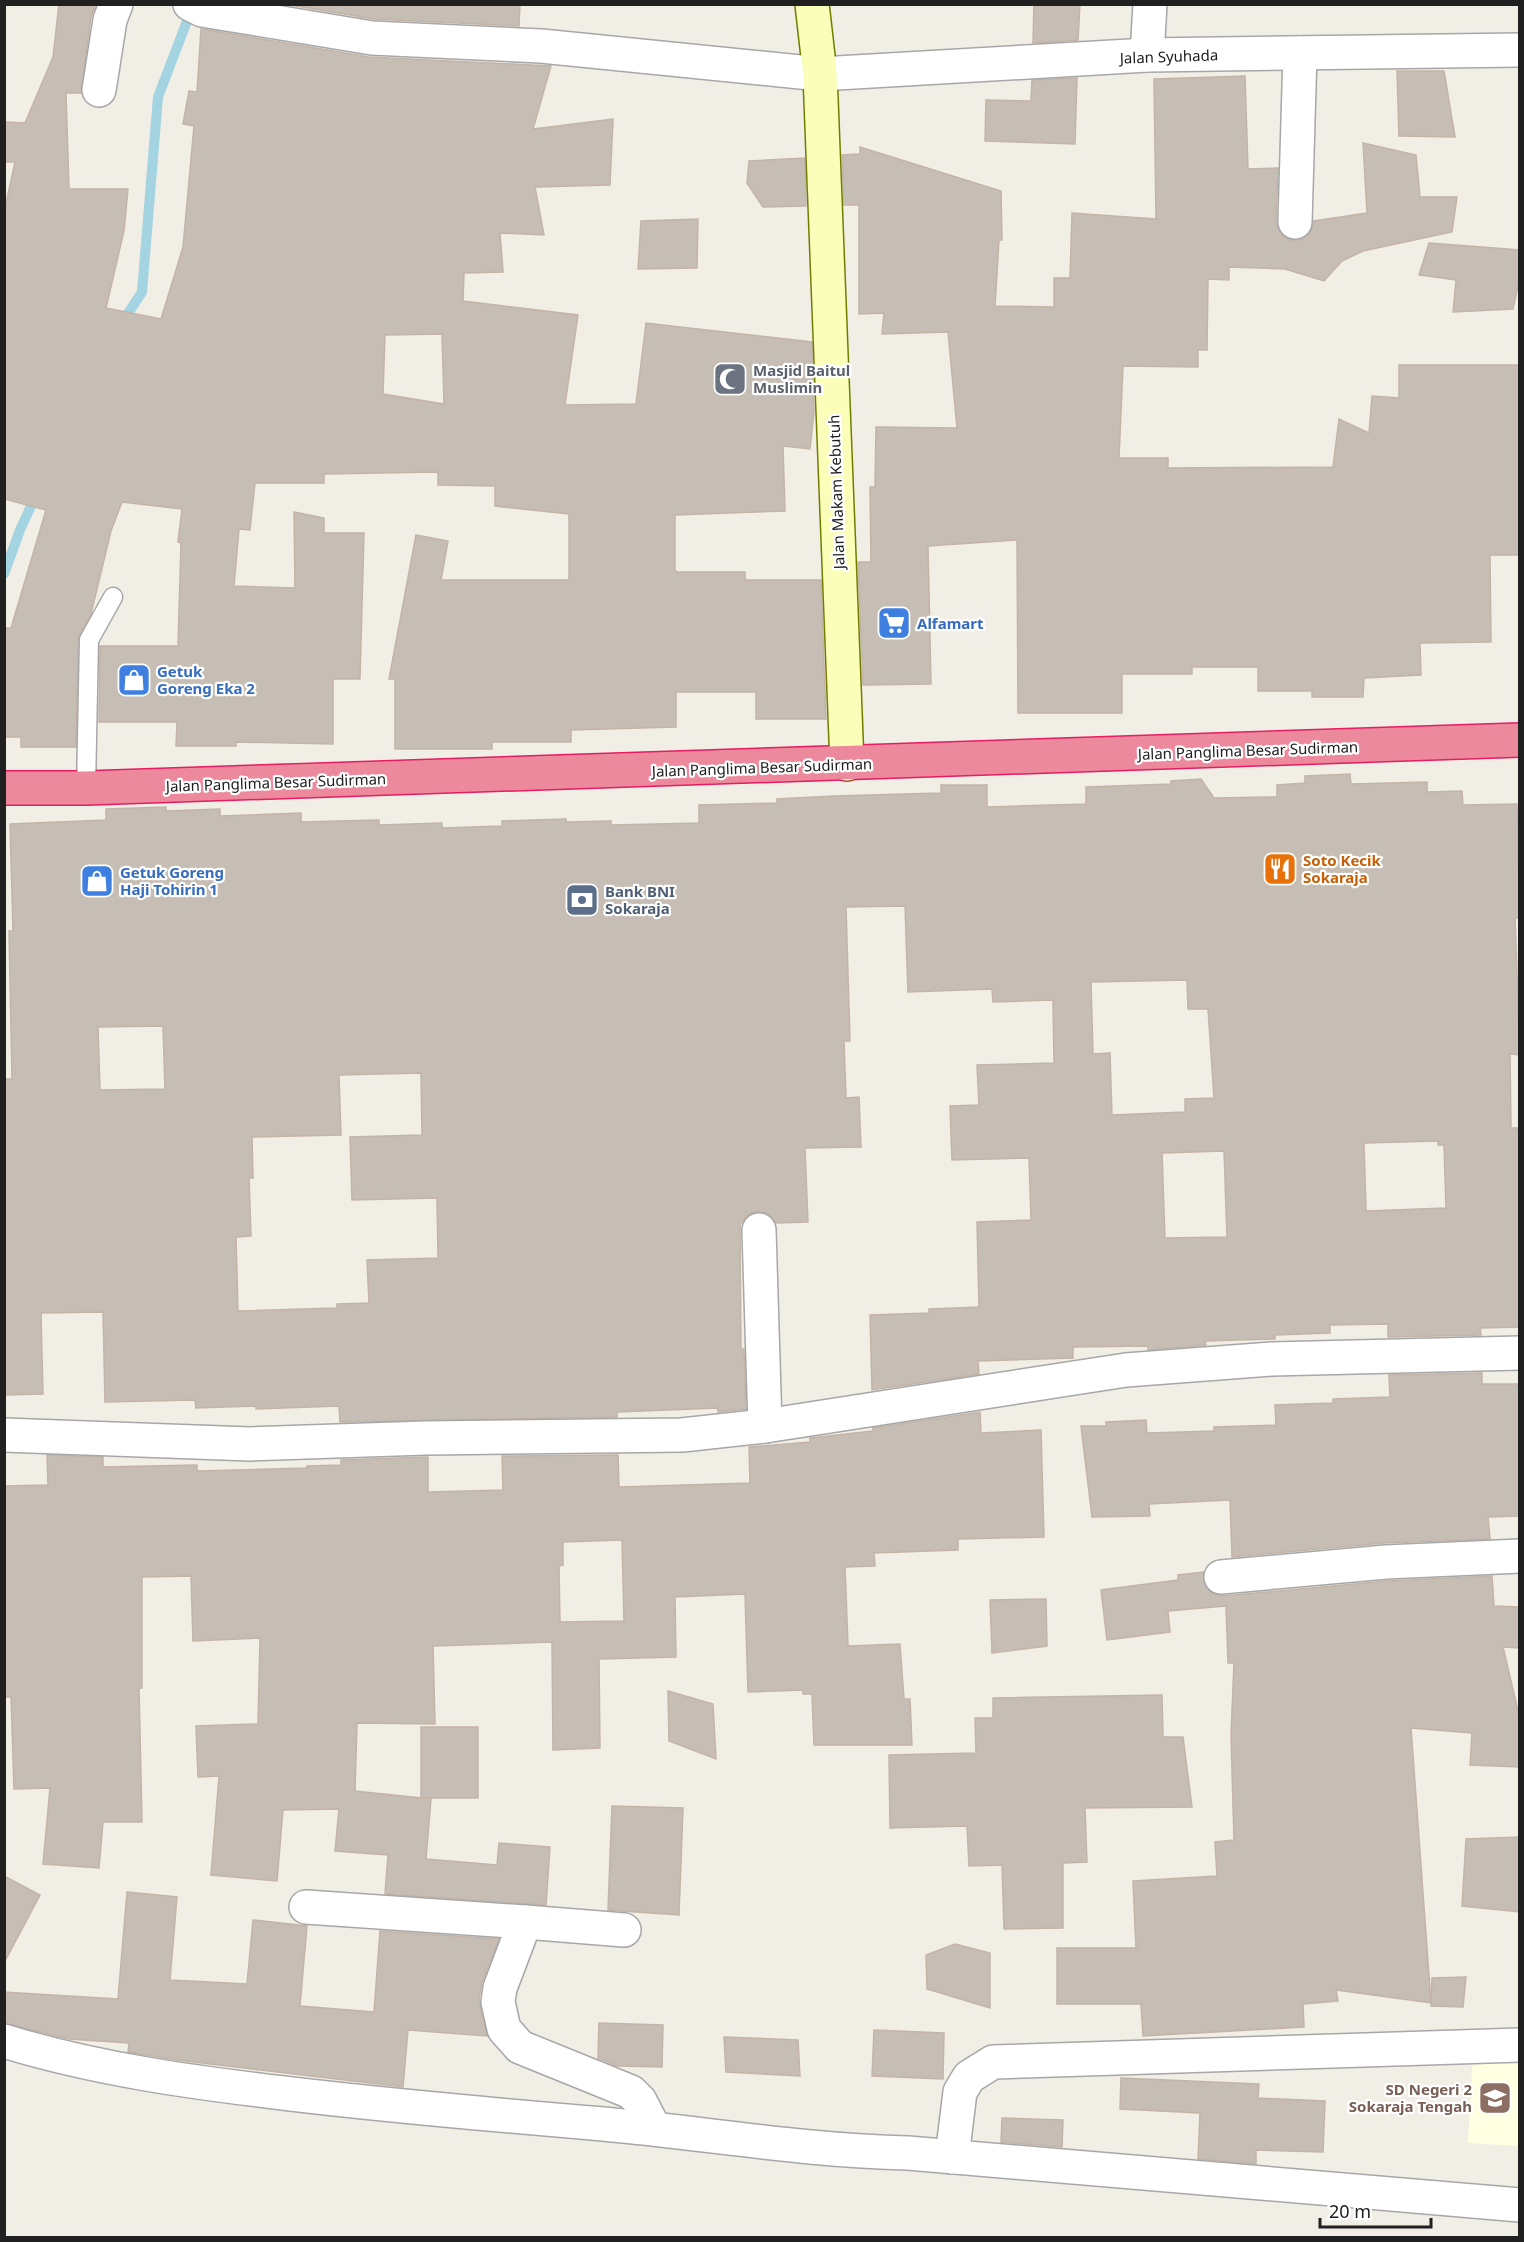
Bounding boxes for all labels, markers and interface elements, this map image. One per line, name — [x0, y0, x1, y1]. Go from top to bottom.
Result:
street label: Jalan Syuhada — [1117, 44, 1219, 68]
place label: Masjid Baitul Muslimin — [753, 360, 850, 397]
mosque icon: Masjid Baitul Muslimin — [712, 361, 748, 397]
street label: Jalan Makam Kebutuh — [823, 414, 849, 572]
supermarket icon: Alfamart — [876, 605, 912, 641]
place label: Alfamart — [917, 613, 984, 633]
place label: Getuk Goreng Eka 2 — [157, 661, 255, 698]
shop icon: Getuk Goreng Eka 2 — [116, 662, 152, 698]
street label: Jalan Panglima Besar Sudirman — [1135, 736, 1359, 764]
street label: Jalan Panglima Besar Sudirman — [649, 753, 873, 781]
street label: Jalan Panglima Besar Sudirman — [163, 768, 387, 796]
place label: Soto Kecik Sokaraja — [1303, 850, 1382, 887]
restaurant icon: Soto Kecik Sokaraja — [1262, 851, 1298, 887]
place label: Getuk Goreng Haji Tohirin 1 — [120, 862, 224, 899]
shop icon: Getuk Goreng Haji Tohirin 1 — [79, 863, 115, 899]
place label: Bank BNI Sokaraja — [605, 881, 675, 918]
bank icon: Bank BNI Sokaraja — [564, 882, 600, 918]
place label: SD Negeri 2 Sokaraja Tengah — [1349, 2079, 1472, 2116]
school or university icon: SD Negeri 2 Sokaraja Tengah — [1477, 2080, 1513, 2116]
scale bar — [1320, 2191, 1431, 2229]
text: 20 m — [1329, 2199, 1371, 2223]

